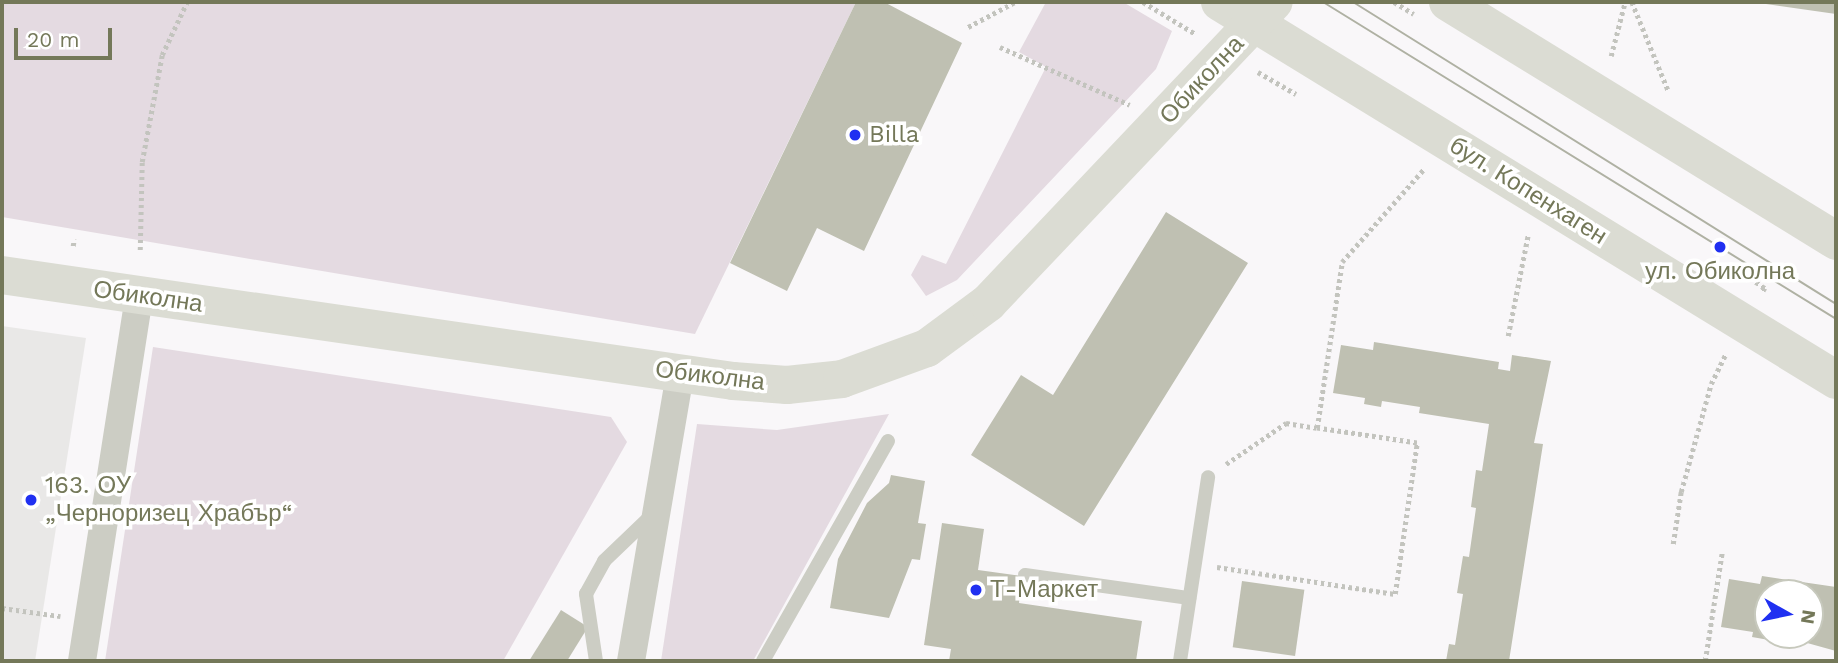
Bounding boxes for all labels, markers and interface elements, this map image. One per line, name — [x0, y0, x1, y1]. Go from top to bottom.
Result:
scale bar — [18, 14, 116, 58]
text: 20 m — [27, 27, 79, 52]
street label: Обиколна — [1154, 30, 1250, 130]
place label: Billa — [869, 121, 919, 149]
marker: Billa — [847, 127, 863, 143]
street label: бул. Копенхаген — [1444, 131, 1612, 251]
marker: ул. Обиколна — [1712, 239, 1728, 255]
place label: ул. Обиколна — [1645, 258, 1795, 286]
street label: Обиколна — [92, 275, 204, 319]
street label: Обиколна — [654, 355, 766, 397]
place label: 163. ОУ „Черноризец Храбър“ — [45, 472, 292, 528]
marker: 163. ОУ „Черноризец Храбър“ — [23, 492, 39, 508]
place label: Т-Маркет — [990, 576, 1098, 604]
north arrow — [1754, 579, 1824, 649]
marker: Т-Маркет — [968, 582, 984, 598]
text: N — [1796, 608, 1821, 626]

